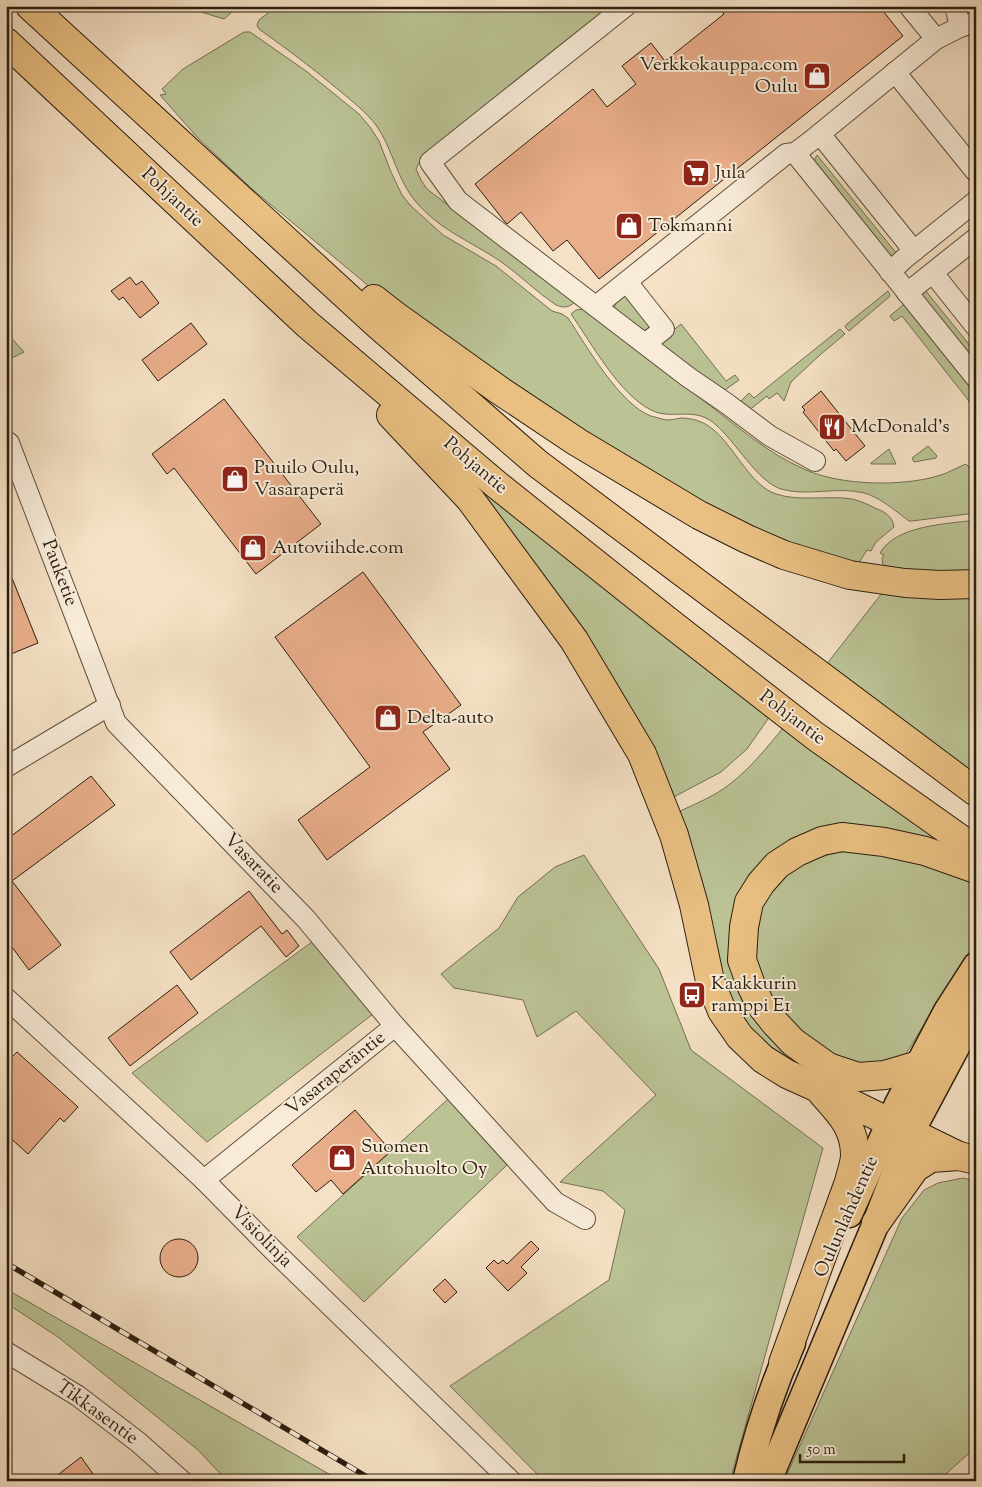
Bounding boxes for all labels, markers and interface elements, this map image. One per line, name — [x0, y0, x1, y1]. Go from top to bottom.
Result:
place label: Verkkokauppa.com Oulu — [640, 52, 798, 101]
shop icon: Verkkokauppa.com Oulu — [802, 61, 832, 91]
supermarket icon: Jula — [681, 158, 711, 188]
place label: Jula — [714, 160, 746, 187]
street label: Pohjantie — [135, 162, 209, 234]
shop icon: Tokmanni — [614, 211, 644, 241]
place label: Tokmanni — [648, 213, 733, 240]
restaurant icon: McDonald's — [817, 412, 847, 442]
place label: McDonald's — [851, 414, 950, 441]
street label: Pohjantie — [437, 431, 513, 501]
place label: Puuilo Oulu, Vasaraperä — [254, 455, 359, 504]
shop icon: Puuilo Oulu, Vasaraperä — [220, 464, 250, 494]
shop icon: Autoviihde.com — [238, 533, 268, 563]
place label: Autoviihde.com — [272, 535, 404, 562]
street label: Pauketie — [34, 536, 84, 610]
street label: Pohjantie — [753, 684, 831, 752]
shop icon: Delta-auto — [373, 703, 403, 733]
place label: Delta-auto — [407, 705, 494, 732]
street label: Vasaratie — [217, 828, 289, 901]
place label: Kaakkurin ramppi E1 — [711, 971, 797, 1020]
bus stop icon: Kaakkurin ramppi E1 — [677, 980, 707, 1010]
street label: Vasaraperäntie — [280, 1025, 392, 1123]
place label: Suomen Autohuolto Oy — [361, 1134, 488, 1183]
shop icon: Suomen Autohuolto Oy — [327, 1143, 357, 1173]
street label: Oulunlahdentie — [808, 1152, 886, 1282]
street label: Visiolinja — [224, 1200, 298, 1274]
street label: Tikkasentie — [51, 1374, 144, 1452]
scale bar — [800, 1432, 903, 1464]
text: 50 m — [806, 1440, 836, 1461]

